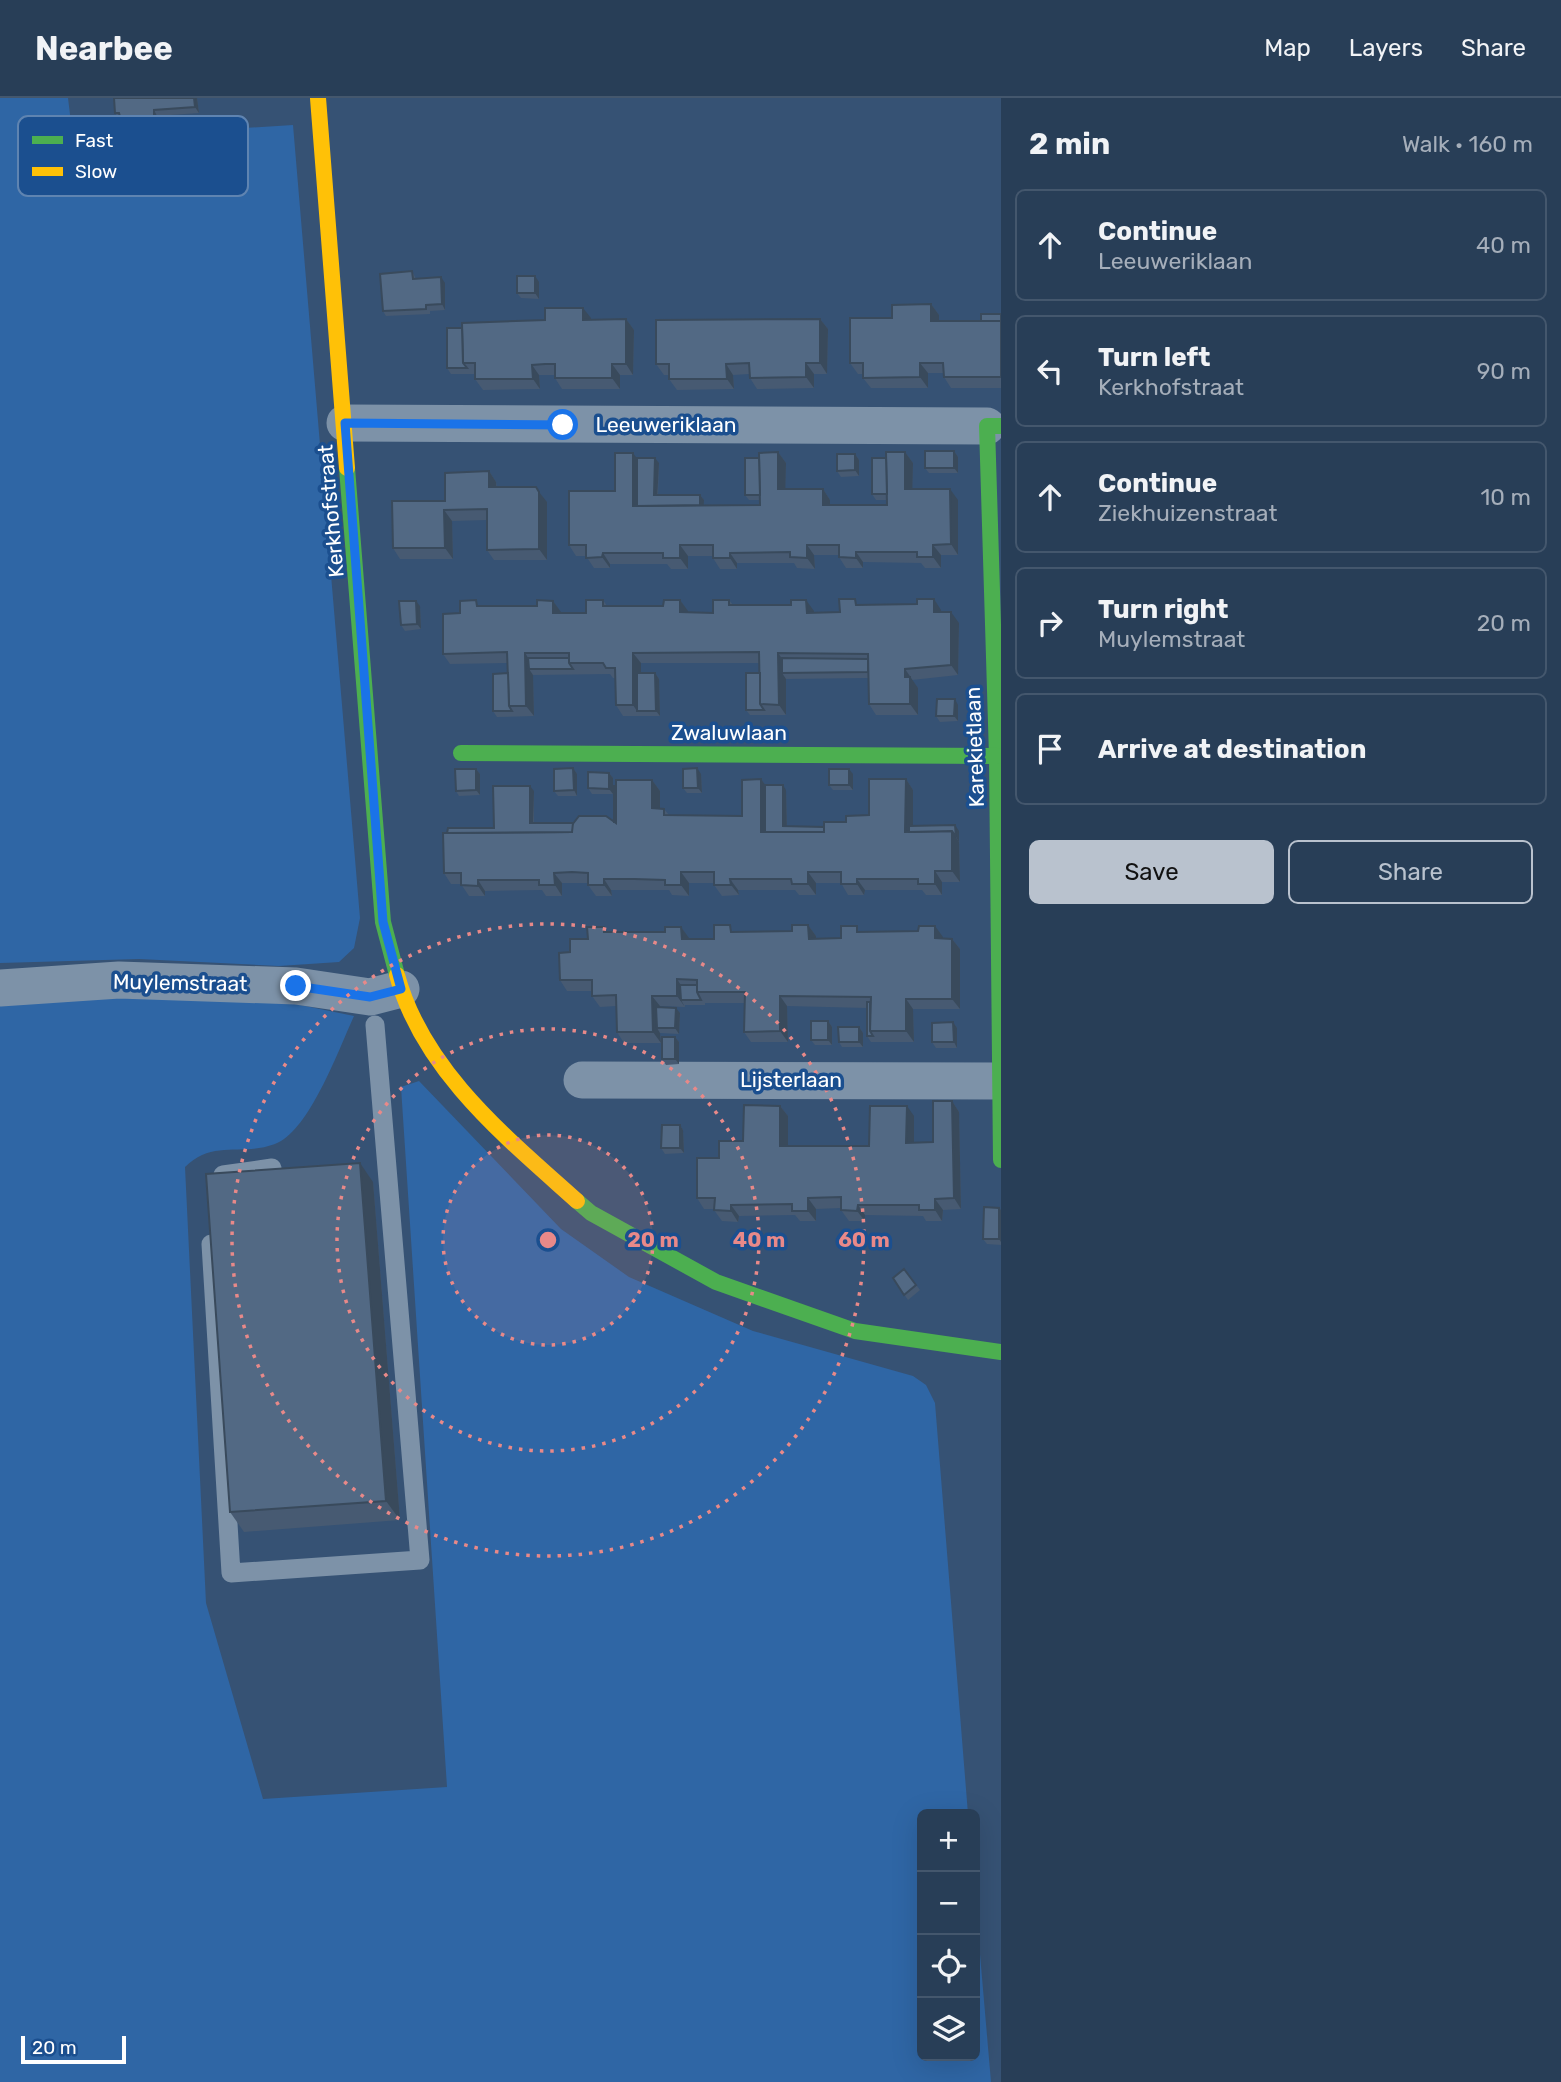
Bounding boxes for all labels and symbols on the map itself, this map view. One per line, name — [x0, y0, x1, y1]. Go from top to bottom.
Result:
legend — [18, 116, 248, 196]
text: Fast — [75, 129, 114, 152]
text: Slow — [75, 160, 117, 183]
route start — [547, 409, 578, 440]
street label: Leeuweriklaan — [596, 412, 737, 437]
street label: Kerkhofstraat — [312, 444, 349, 579]
street label: Karekietlaan — [960, 686, 989, 808]
street label: Zwaluwlaan — [671, 720, 787, 745]
street label: Muylemstraat — [113, 969, 247, 996]
route end — [280, 970, 311, 1001]
street label: Lijsterlaan — [740, 1067, 842, 1092]
text: 20 m — [627, 1227, 679, 1252]
text: 40 m — [733, 1227, 785, 1252]
text: 60 m — [838, 1227, 890, 1252]
centre of rings — [536, 1228, 560, 1252]
scale bar — [21, 2033, 126, 2065]

